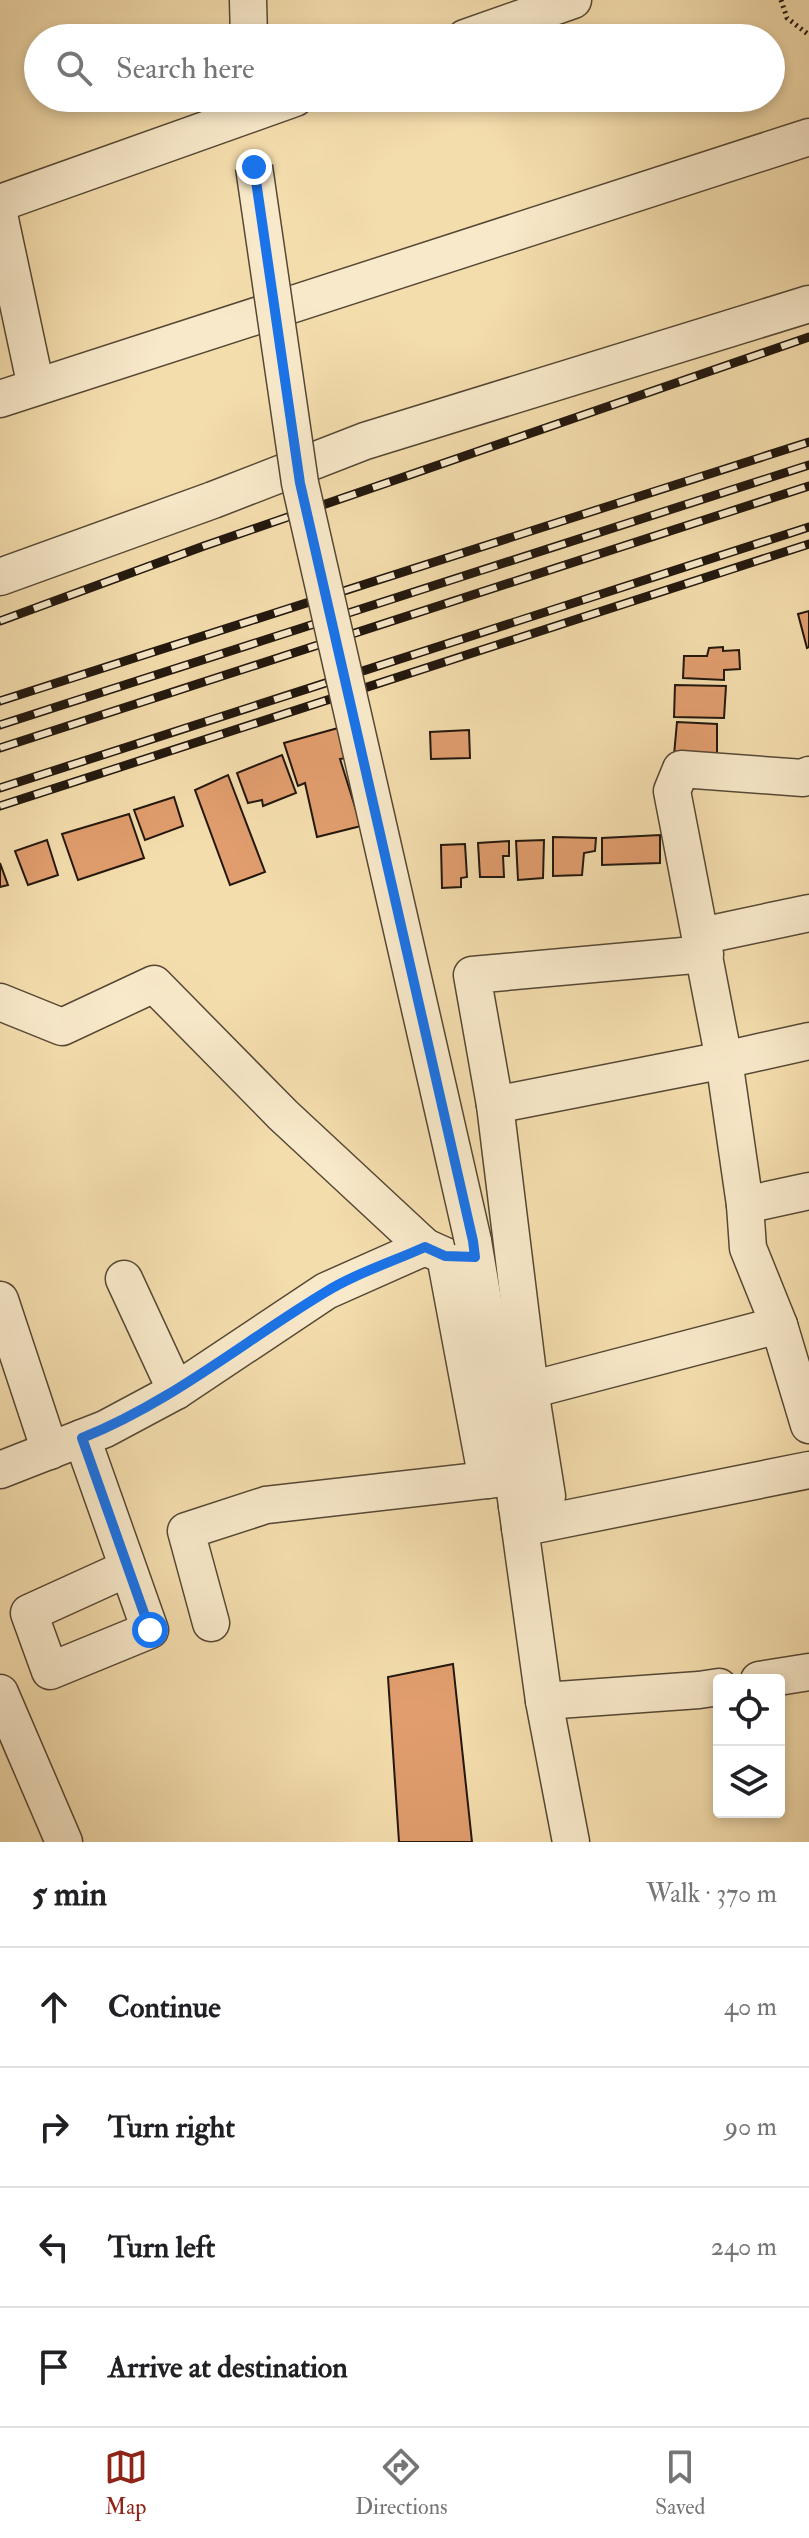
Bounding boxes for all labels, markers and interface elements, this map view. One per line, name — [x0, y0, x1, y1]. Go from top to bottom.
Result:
search box — [24, 24, 785, 112]
icon: search — [52, 46, 96, 90]
text: Search here — [116, 50, 255, 87]
route end — [236, 149, 272, 185]
route start — [132, 1612, 168, 1648]
map controls — [713, 1674, 785, 1818]
button: locate — [713, 1674, 785, 1746]
button: layers — [713, 1746, 785, 1818]
text: 5 min — [32, 1873, 107, 1916]
text: Walk · 370 m — [646, 1878, 777, 1910]
icon: ahead — [32, 1985, 76, 2029]
text: Continue — [108, 1989, 221, 2026]
text: 40 m — [724, 1991, 777, 2023]
icon: right — [32, 2105, 76, 2149]
text: Turn right — [108, 2109, 235, 2146]
text: 90 m — [725, 2111, 777, 2143]
icon: left — [32, 2225, 76, 2269]
text: Turn left — [108, 2229, 215, 2266]
text: 240 m — [711, 2231, 777, 2263]
icon: arrive — [32, 2345, 76, 2389]
text: Arrive at destination — [108, 2349, 348, 2386]
tab: Map — [104, 2445, 148, 2521]
tab: Directions — [355, 2445, 448, 2521]
tab: Saved — [655, 2445, 705, 2521]

